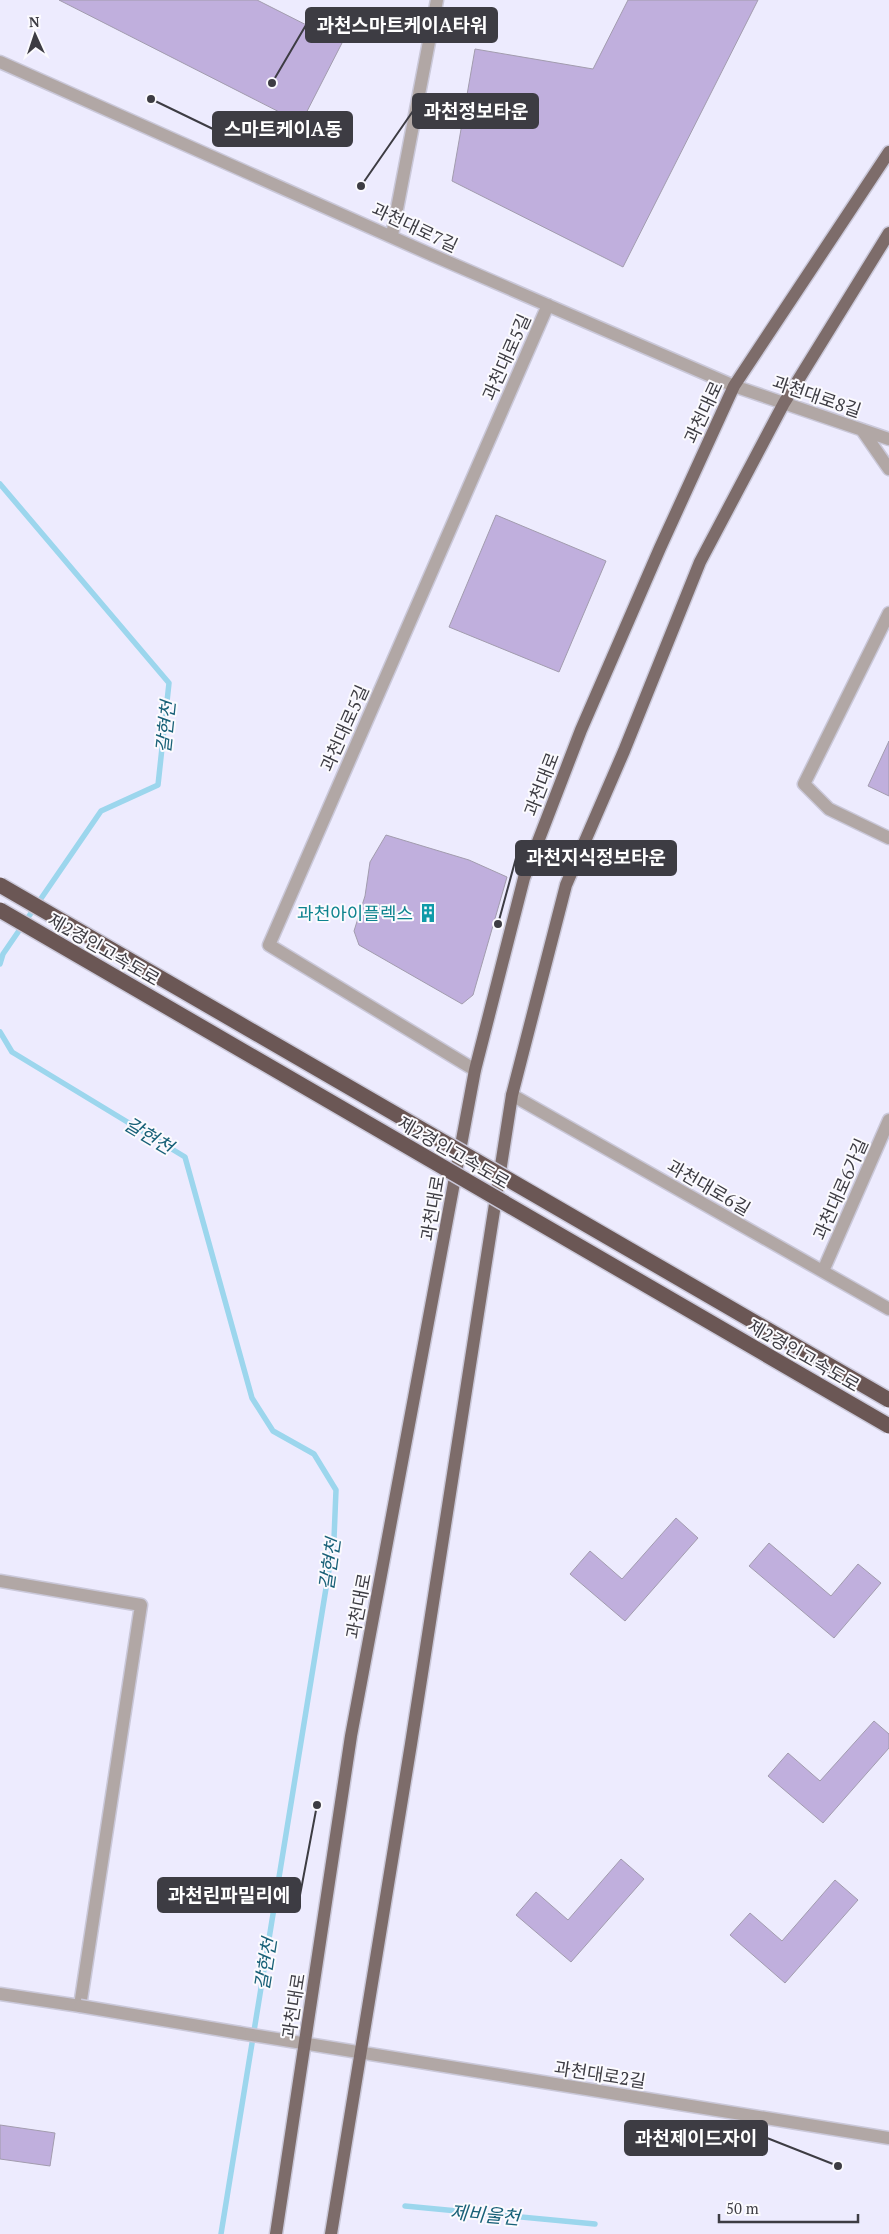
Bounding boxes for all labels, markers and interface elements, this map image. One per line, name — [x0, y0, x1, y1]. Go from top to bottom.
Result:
callout: 과천스마트케이A타워 — [306, 8, 497, 42]
north arrow — [10, 10, 60, 60]
text: N — [28, 12, 40, 31]
text: 과천스마트케이A타워 — [316, 12, 488, 37]
callout: 과천정보타운 — [413, 94, 538, 128]
text: 과천정보타운 — [424, 98, 528, 123]
callout: 스마트케이A동 — [213, 112, 352, 146]
text: 스마트케이A동 — [224, 116, 342, 141]
street label: 과천대로7길 — [368, 197, 462, 257]
street label: 과천대로5길 — [476, 310, 536, 404]
street label: 과천대로8길 — [769, 370, 865, 422]
street label: 과천대로 — [678, 377, 728, 447]
street label: 과천대로5길 — [314, 681, 374, 775]
water label: 갈현천 — [150, 698, 180, 754]
street label: 과천대로 — [518, 749, 564, 819]
callout: 과천지식정보타운 — [516, 841, 676, 875]
text: 과천지식정보타운 — [526, 844, 666, 869]
place label: 과천아이플렉스 — [297, 901, 413, 925]
building icon: 과천아이플렉스 — [417, 902, 439, 924]
street label: 제2경인고속도로 — [44, 907, 164, 991]
street label: 제2경인고속도로 — [394, 1110, 514, 1194]
water label: 갈현천 — [120, 1111, 179, 1160]
street label: 과천대로6가길 — [807, 1134, 873, 1244]
street label: 과천대로6길 — [663, 1154, 755, 1220]
street label: 과천대로 — [414, 1173, 450, 1243]
street label: 제2경인고속도로 — [744, 1313, 864, 1397]
water label: 갈현천 — [313, 1535, 345, 1592]
street label: 과천대로 — [340, 1571, 376, 1641]
callout: 과천린파밀리에 — [158, 1878, 300, 1912]
text: 과천린파밀리에 — [168, 1882, 290, 1907]
water label: 갈현천 — [249, 1935, 282, 1992]
street label: 과천대로 — [276, 1971, 310, 2041]
street label: 과천대로2길 — [552, 2055, 648, 2093]
callout: 과천제이드자이 — [625, 2121, 767, 2155]
text: 과천제이드자이 — [635, 2125, 757, 2150]
scale bar — [719, 2192, 858, 2224]
text: 50 m — [726, 2198, 759, 2218]
water label: 제비울천 — [449, 2199, 522, 2230]

